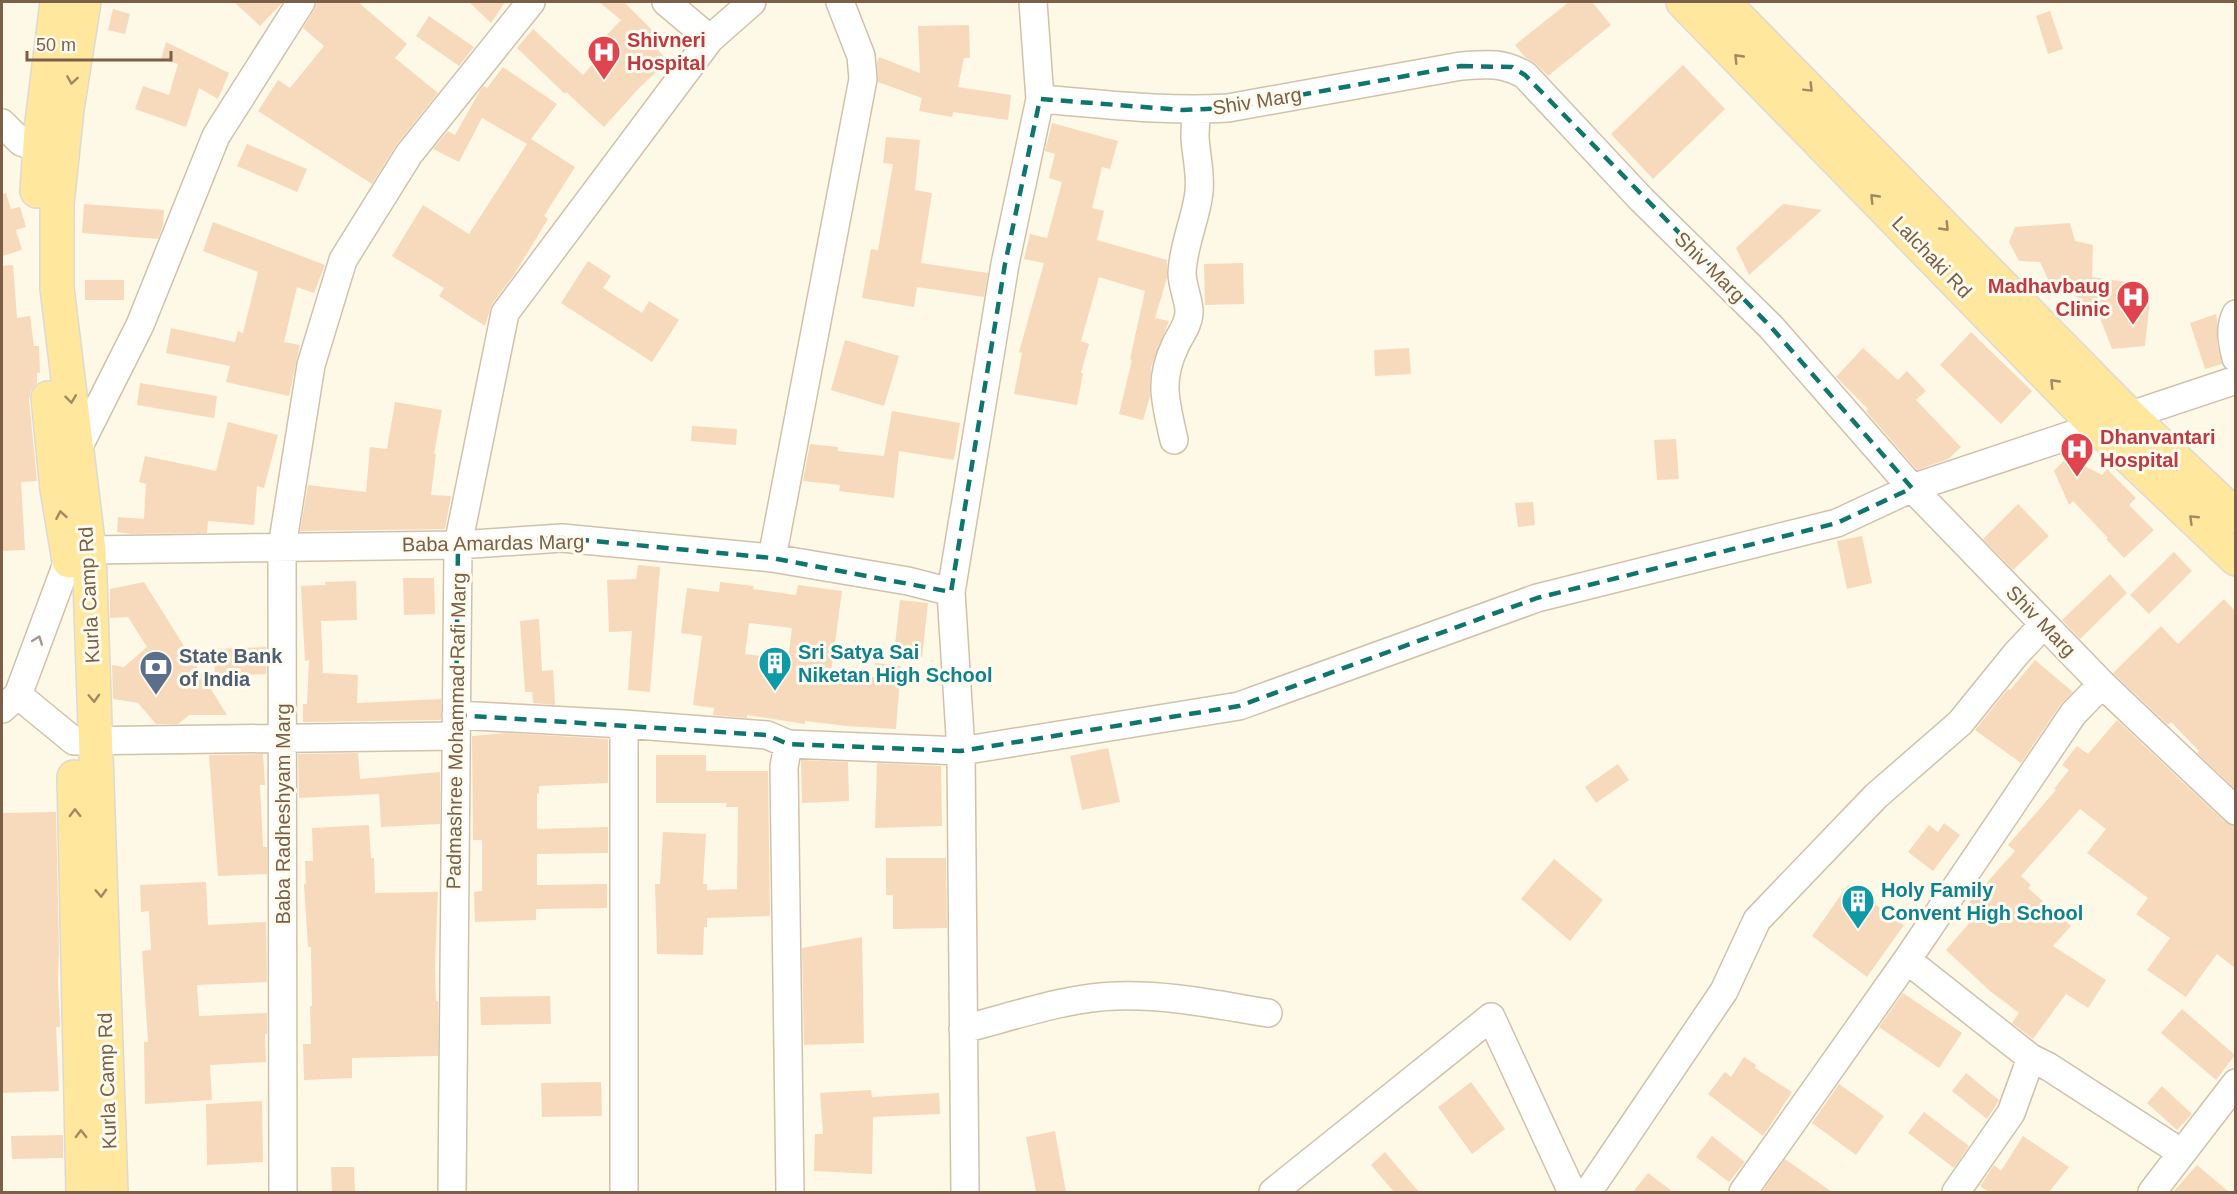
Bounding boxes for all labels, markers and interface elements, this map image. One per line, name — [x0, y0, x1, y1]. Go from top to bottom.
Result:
scale bar — [27, 24, 171, 62]
place label: Shivneri Hospital — [627, 29, 706, 74]
hospital icon: Shivneri Hospital — [586, 34, 622, 81]
text: 50 m — [36, 35, 76, 55]
one-way arrow — [1734, 54, 1745, 65]
one-way arrow — [66, 75, 78, 85]
one-way arrow — [1801, 81, 1812, 92]
street label: Shiv Marg — [1211, 83, 1303, 119]
one-way arrow — [1870, 194, 1881, 205]
street label: Lalchaki Rd — [1888, 212, 1976, 302]
one-way arrow — [1938, 220, 1949, 231]
street label: Shiv Marg — [1670, 227, 1750, 307]
place label: Madhavbaug Clinic — [1988, 275, 2110, 320]
hospital icon: Madhavbaug Clinic — [2115, 279, 2151, 326]
one-way arrow — [2050, 379, 2061, 390]
one-way arrow — [64, 395, 76, 404]
place label: Dhanvantari Hospital — [2100, 426, 2216, 471]
hospital icon: Dhanvantari Hospital — [2059, 431, 2095, 478]
one-way arrow — [55, 511, 68, 521]
one-way arrow — [2190, 515, 2201, 526]
street label: Kurla Camp Rd — [74, 526, 104, 664]
street label: Baba Amardas Marg — [402, 530, 584, 556]
street label: Padmashree Mohammad Rafi Marg — [442, 572, 470, 890]
street label: Shiv Marg — [2002, 581, 2080, 661]
one-way arrow — [31, 635, 44, 646]
place label: Sri Satya Sai Niketan High School — [798, 641, 992, 686]
place label: State Bank of India — [179, 645, 283, 690]
building icon: Sri Satya Sai Niketan High School — [757, 645, 793, 692]
bank icon: State Bank of India — [138, 649, 174, 696]
one-way arrow — [88, 694, 101, 703]
street label: Baba Radheshyam Marg — [272, 703, 294, 925]
one-way arrow — [69, 809, 81, 818]
place label: Holy Family Convent High School — [1881, 879, 2083, 924]
building icon: Holy Family Convent High School — [1840, 883, 1876, 930]
one-way arrow — [94, 888, 107, 897]
street label: Kurla Camp Rd — [94, 1012, 120, 1150]
one-way arrow — [75, 1130, 88, 1139]

